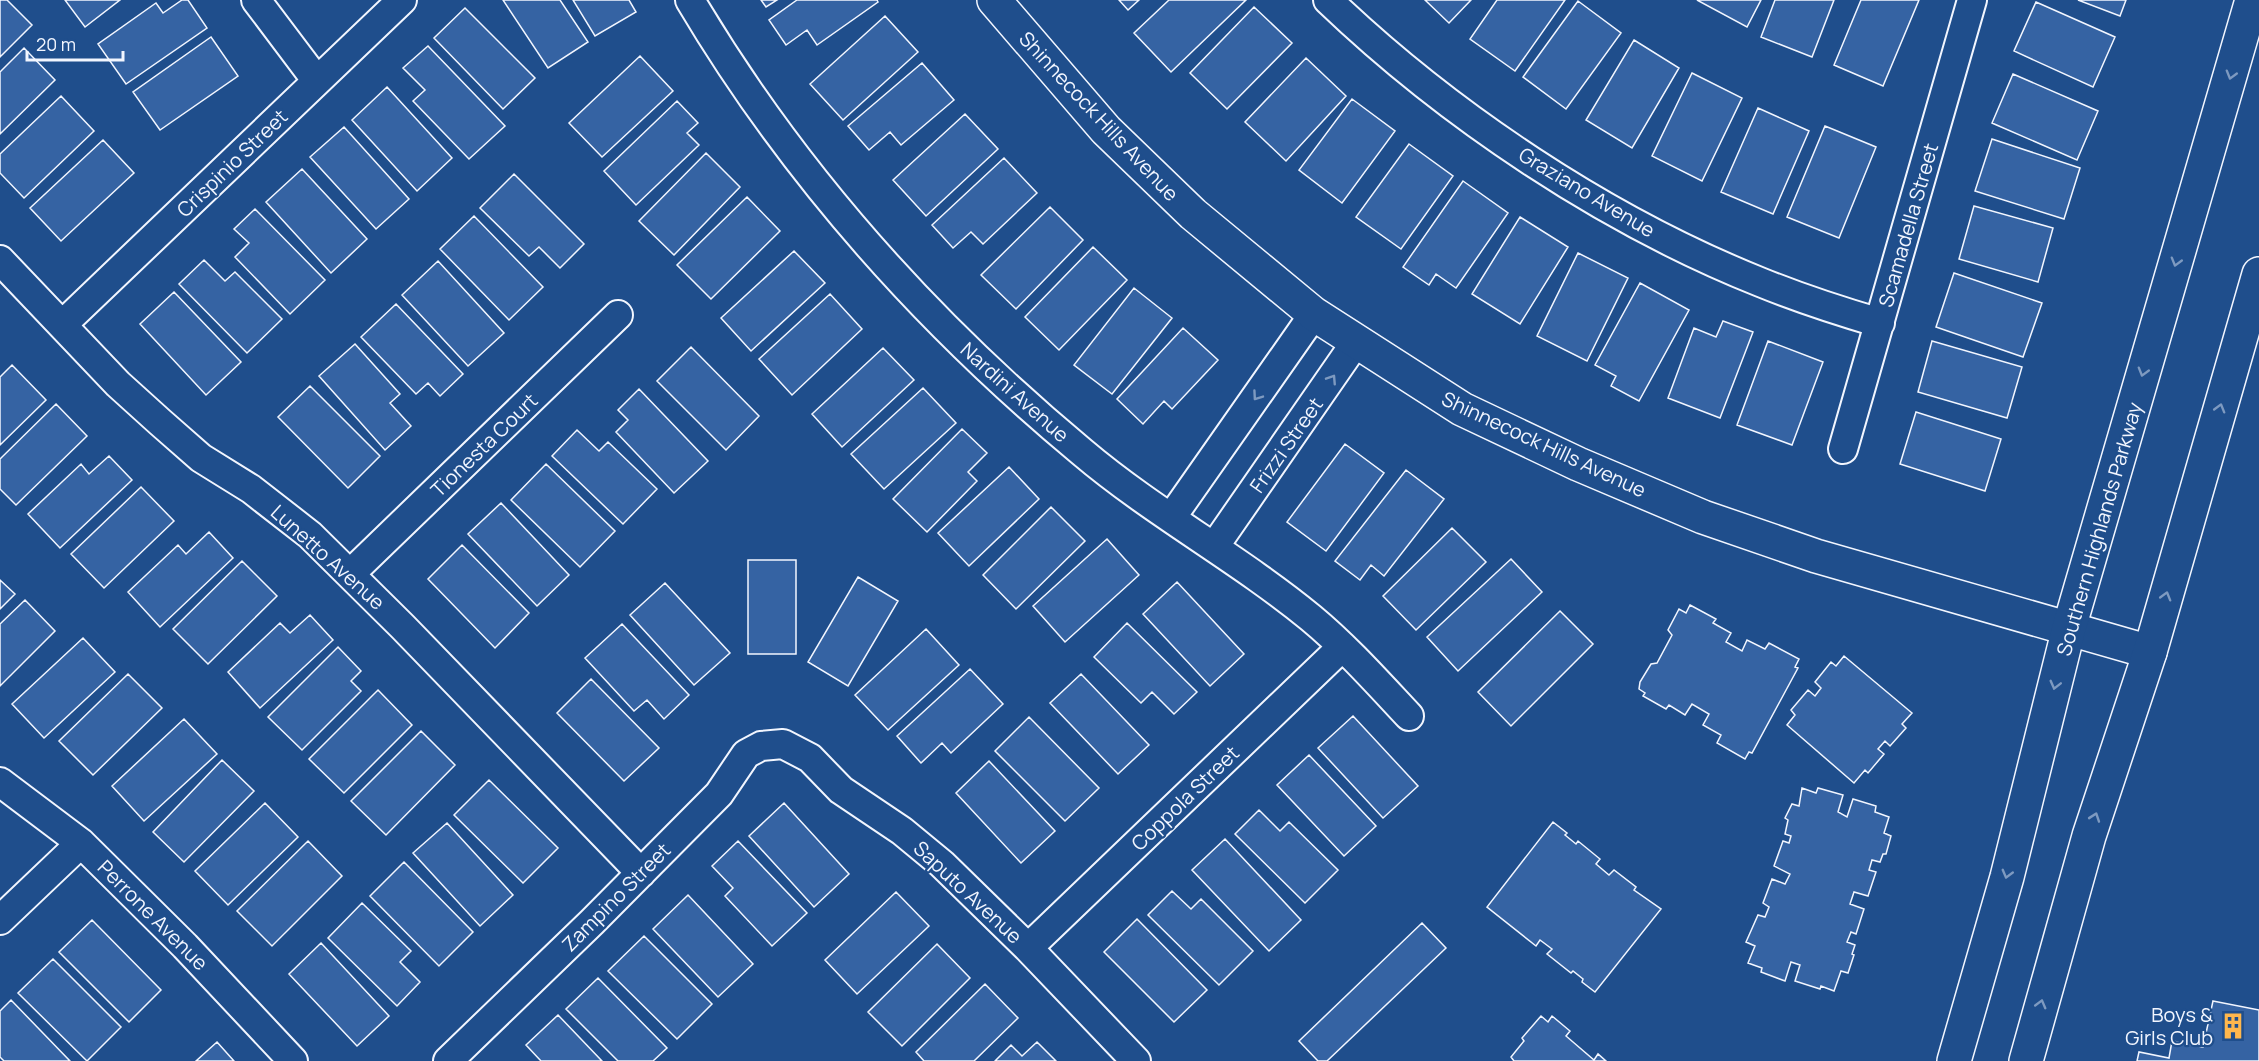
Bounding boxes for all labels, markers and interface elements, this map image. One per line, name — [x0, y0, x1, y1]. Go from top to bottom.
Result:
scale bar — [27, 24, 123, 62]
street label: Shinnecock Hills Avenue — [1013, 25, 1185, 207]
text: 20 m — [36, 32, 76, 56]
one-way arrow — [2226, 69, 2238, 79]
street label: Crispinio Street — [171, 103, 293, 223]
street label: Scamadella Street — [1872, 140, 1944, 310]
street label: Graziano Avenue — [1514, 141, 1660, 243]
one-way arrow — [2171, 256, 2183, 267]
street label: Nardini Avenue — [955, 336, 1075, 448]
one-way arrow — [2138, 366, 2150, 377]
one-way arrow — [1325, 375, 1336, 386]
street label: Shinnecock Hills Avenue — [1437, 385, 1651, 503]
street label: Tionesta Court — [425, 387, 543, 503]
one-way arrow — [1253, 389, 1264, 400]
street label: Frizzi Street — [1243, 392, 1329, 498]
street label: Southern Highlands Parkway — [2050, 399, 2148, 659]
one-way arrow — [2213, 403, 2225, 414]
street label: Lunetto Avenue — [265, 499, 391, 615]
one-way arrow — [2159, 591, 2171, 602]
one-way arrow — [2049, 680, 2062, 690]
street label: Coppola Street — [1125, 740, 1245, 856]
one-way arrow — [2088, 812, 2101, 823]
street label: Saputo Avenue — [908, 835, 1028, 949]
street label: Zampino Street — [556, 837, 676, 957]
street label: Perrone Avenue — [92, 854, 214, 976]
one-way arrow — [2002, 869, 2015, 879]
one-way arrow — [2034, 1000, 2046, 1010]
place label: Boys & Girls Club — [2125, 1001, 2213, 1051]
building icon: Boys & Girls Club — [2218, 1011, 2248, 1041]

